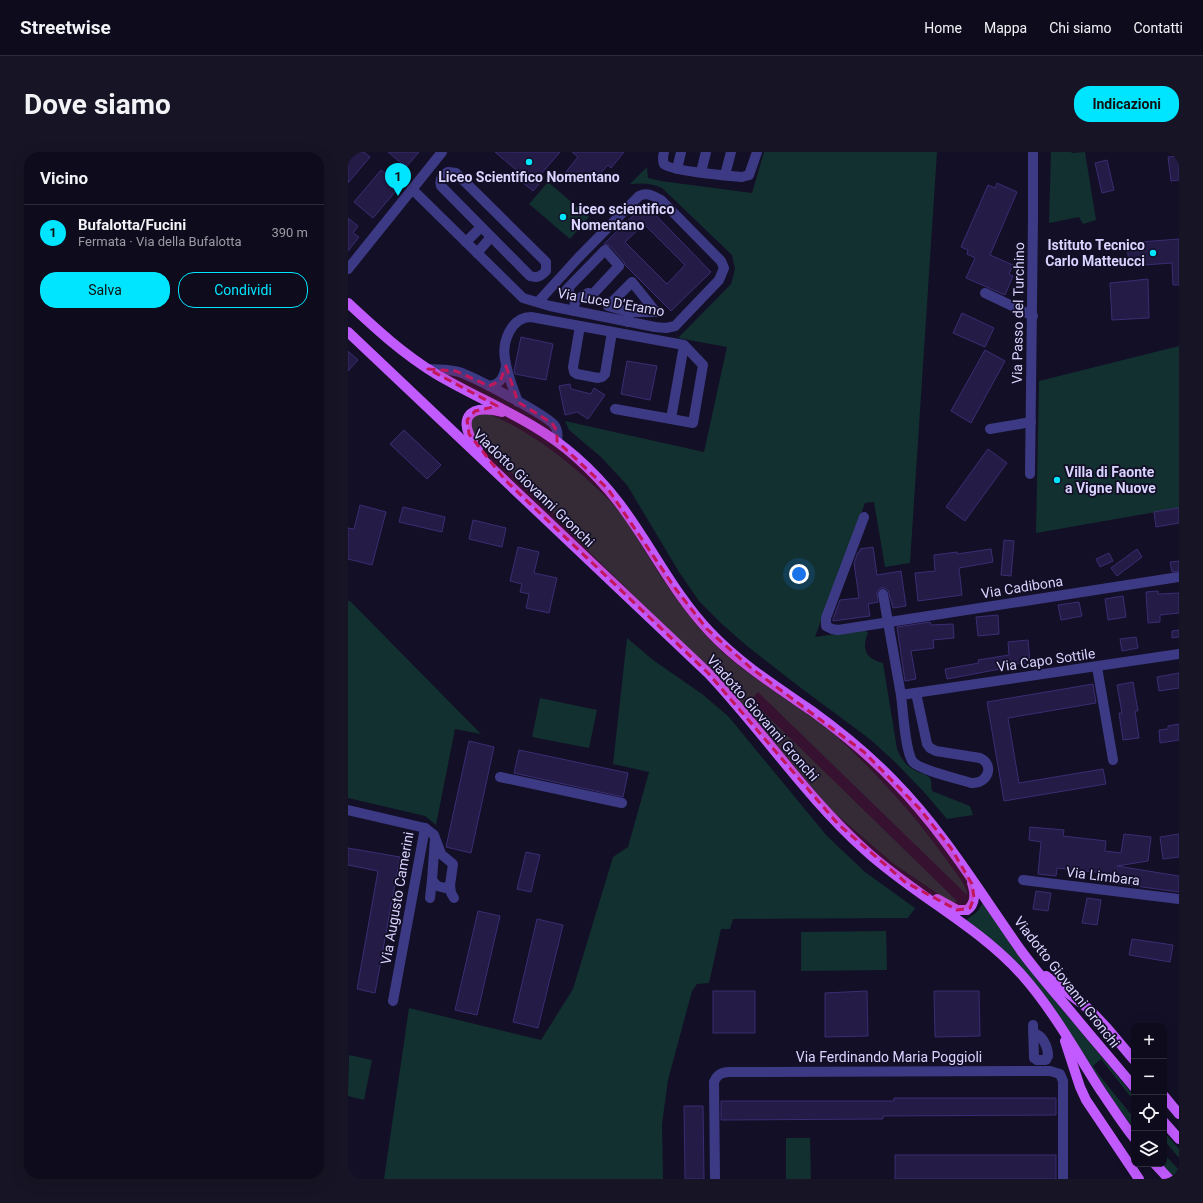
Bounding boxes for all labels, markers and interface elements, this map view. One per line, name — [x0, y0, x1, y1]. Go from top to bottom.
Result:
text: Streetwise — [20, 16, 111, 39]
text: Home — [924, 20, 962, 36]
text: Mappa — [984, 20, 1027, 36]
text: Chi siamo — [1049, 20, 1111, 36]
text: Contatti — [1133, 20, 1183, 36]
button: Indicazioni — [1074, 86, 1179, 122]
text: Dove siamo — [24, 88, 171, 121]
marker: Liceo Scientifico Nomentano — [524, 157, 534, 167]
pin: 1 — [385, 163, 411, 196]
text: Vicino — [40, 168, 88, 188]
place label: Liceo Scientifico Nomentano — [438, 169, 620, 185]
place label: Liceo scientifico Nomentano — [571, 201, 674, 233]
marker: Liceo scientifico Nomentano — [558, 212, 568, 222]
text: Bufalotta/Fucini — [78, 216, 186, 234]
text: 1 — [49, 225, 57, 240]
text: 390 m — [271, 225, 308, 240]
text: Fermata · Via della Bufalotta — [78, 234, 242, 249]
place label: Istituto Tecnico Carlo Matteucci — [1045, 237, 1145, 269]
street label: Via Passo del Turchino — [1009, 242, 1027, 384]
marker: Istituto Tecnico Carlo Matteucci — [1148, 248, 1158, 258]
button: Salva — [40, 272, 170, 308]
button: Condividi — [178, 272, 308, 308]
street label: Via Luce D'Eramo — [556, 285, 666, 319]
street label: Viadotto Giovanni Gronchi — [470, 426, 598, 550]
place label: Villa di Faonte a Vigne Nuove — [1065, 464, 1156, 496]
marker: Villa di Faonte a Vigne Nuove — [1052, 475, 1062, 485]
your location — [789, 564, 809, 584]
street label: Via Cadibona — [980, 573, 1064, 601]
street label: Via Capo Sottile — [996, 645, 1096, 675]
street label: Viadotto Giovanni Gronchi — [704, 652, 822, 784]
street label: Via Augusto Camerini — [377, 830, 417, 966]
street label: Via Limbara — [1065, 864, 1141, 888]
street label: Viadotto Giovanni Gronchi — [1011, 913, 1123, 1051]
map controls — [1131, 1023, 1167, 1167]
button: + — [1131, 1023, 1167, 1059]
street label: Via Ferdinando Maria Poggioli — [796, 1049, 982, 1065]
button: − — [1131, 1059, 1167, 1095]
button: locate — [1131, 1095, 1167, 1131]
button: layers — [1131, 1131, 1167, 1167]

